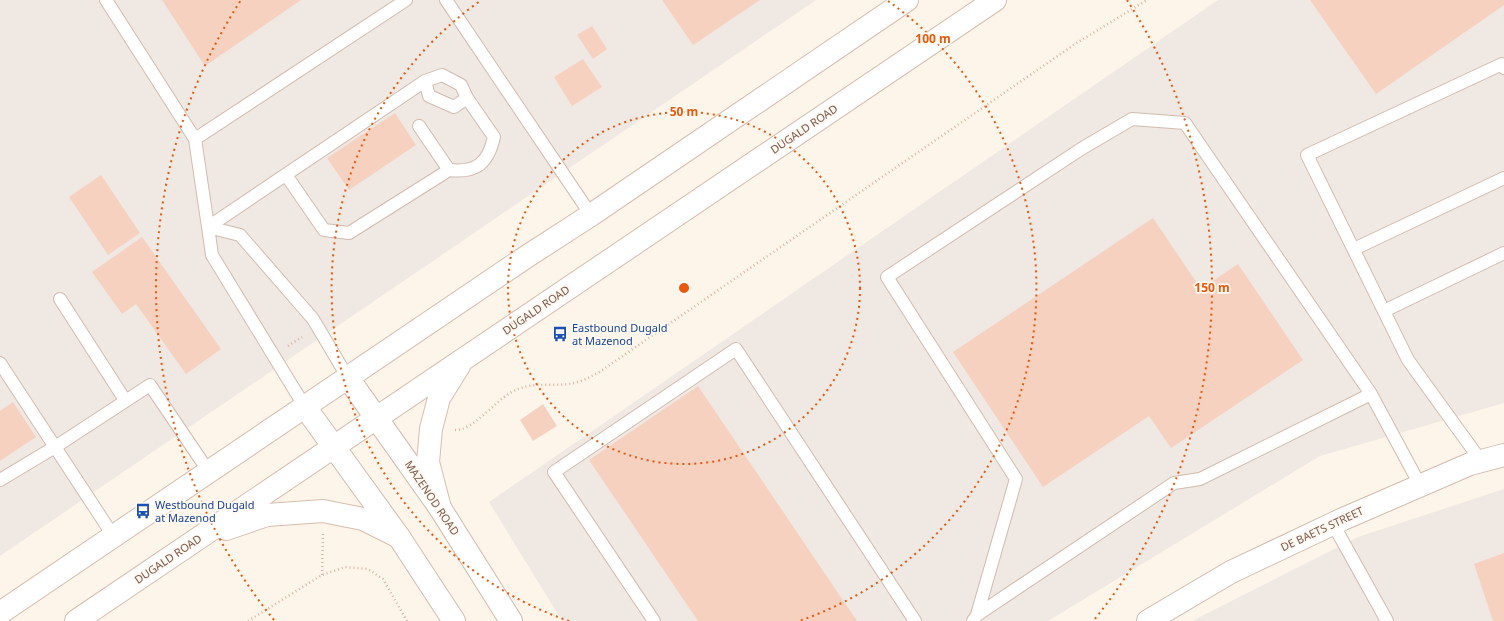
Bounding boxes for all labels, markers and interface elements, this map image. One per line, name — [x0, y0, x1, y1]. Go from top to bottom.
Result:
text: 100 m — [915, 30, 951, 47]
street label: DUGALD ROAD — [767, 101, 840, 157]
text: 50 m — [670, 103, 698, 120]
text: 150 m — [1194, 279, 1230, 296]
centre of rings — [677, 281, 691, 295]
street label: DUGALD ROAD — [499, 282, 572, 338]
place label: Eastbound Dugald at Mazenod — [572, 320, 668, 348]
bus stop icon: Eastbound Dugald at Mazenod — [551, 325, 569, 343]
street label: MAZENOD ROAD — [402, 457, 463, 538]
place label: Westbound Dugald at Mazenod — [155, 497, 254, 525]
bus stop icon: Westbound Dugald at Mazenod — [134, 502, 152, 520]
street label: DE BAETS STREET — [1278, 503, 1366, 554]
street label: DUGALD ROAD — [131, 531, 204, 587]

